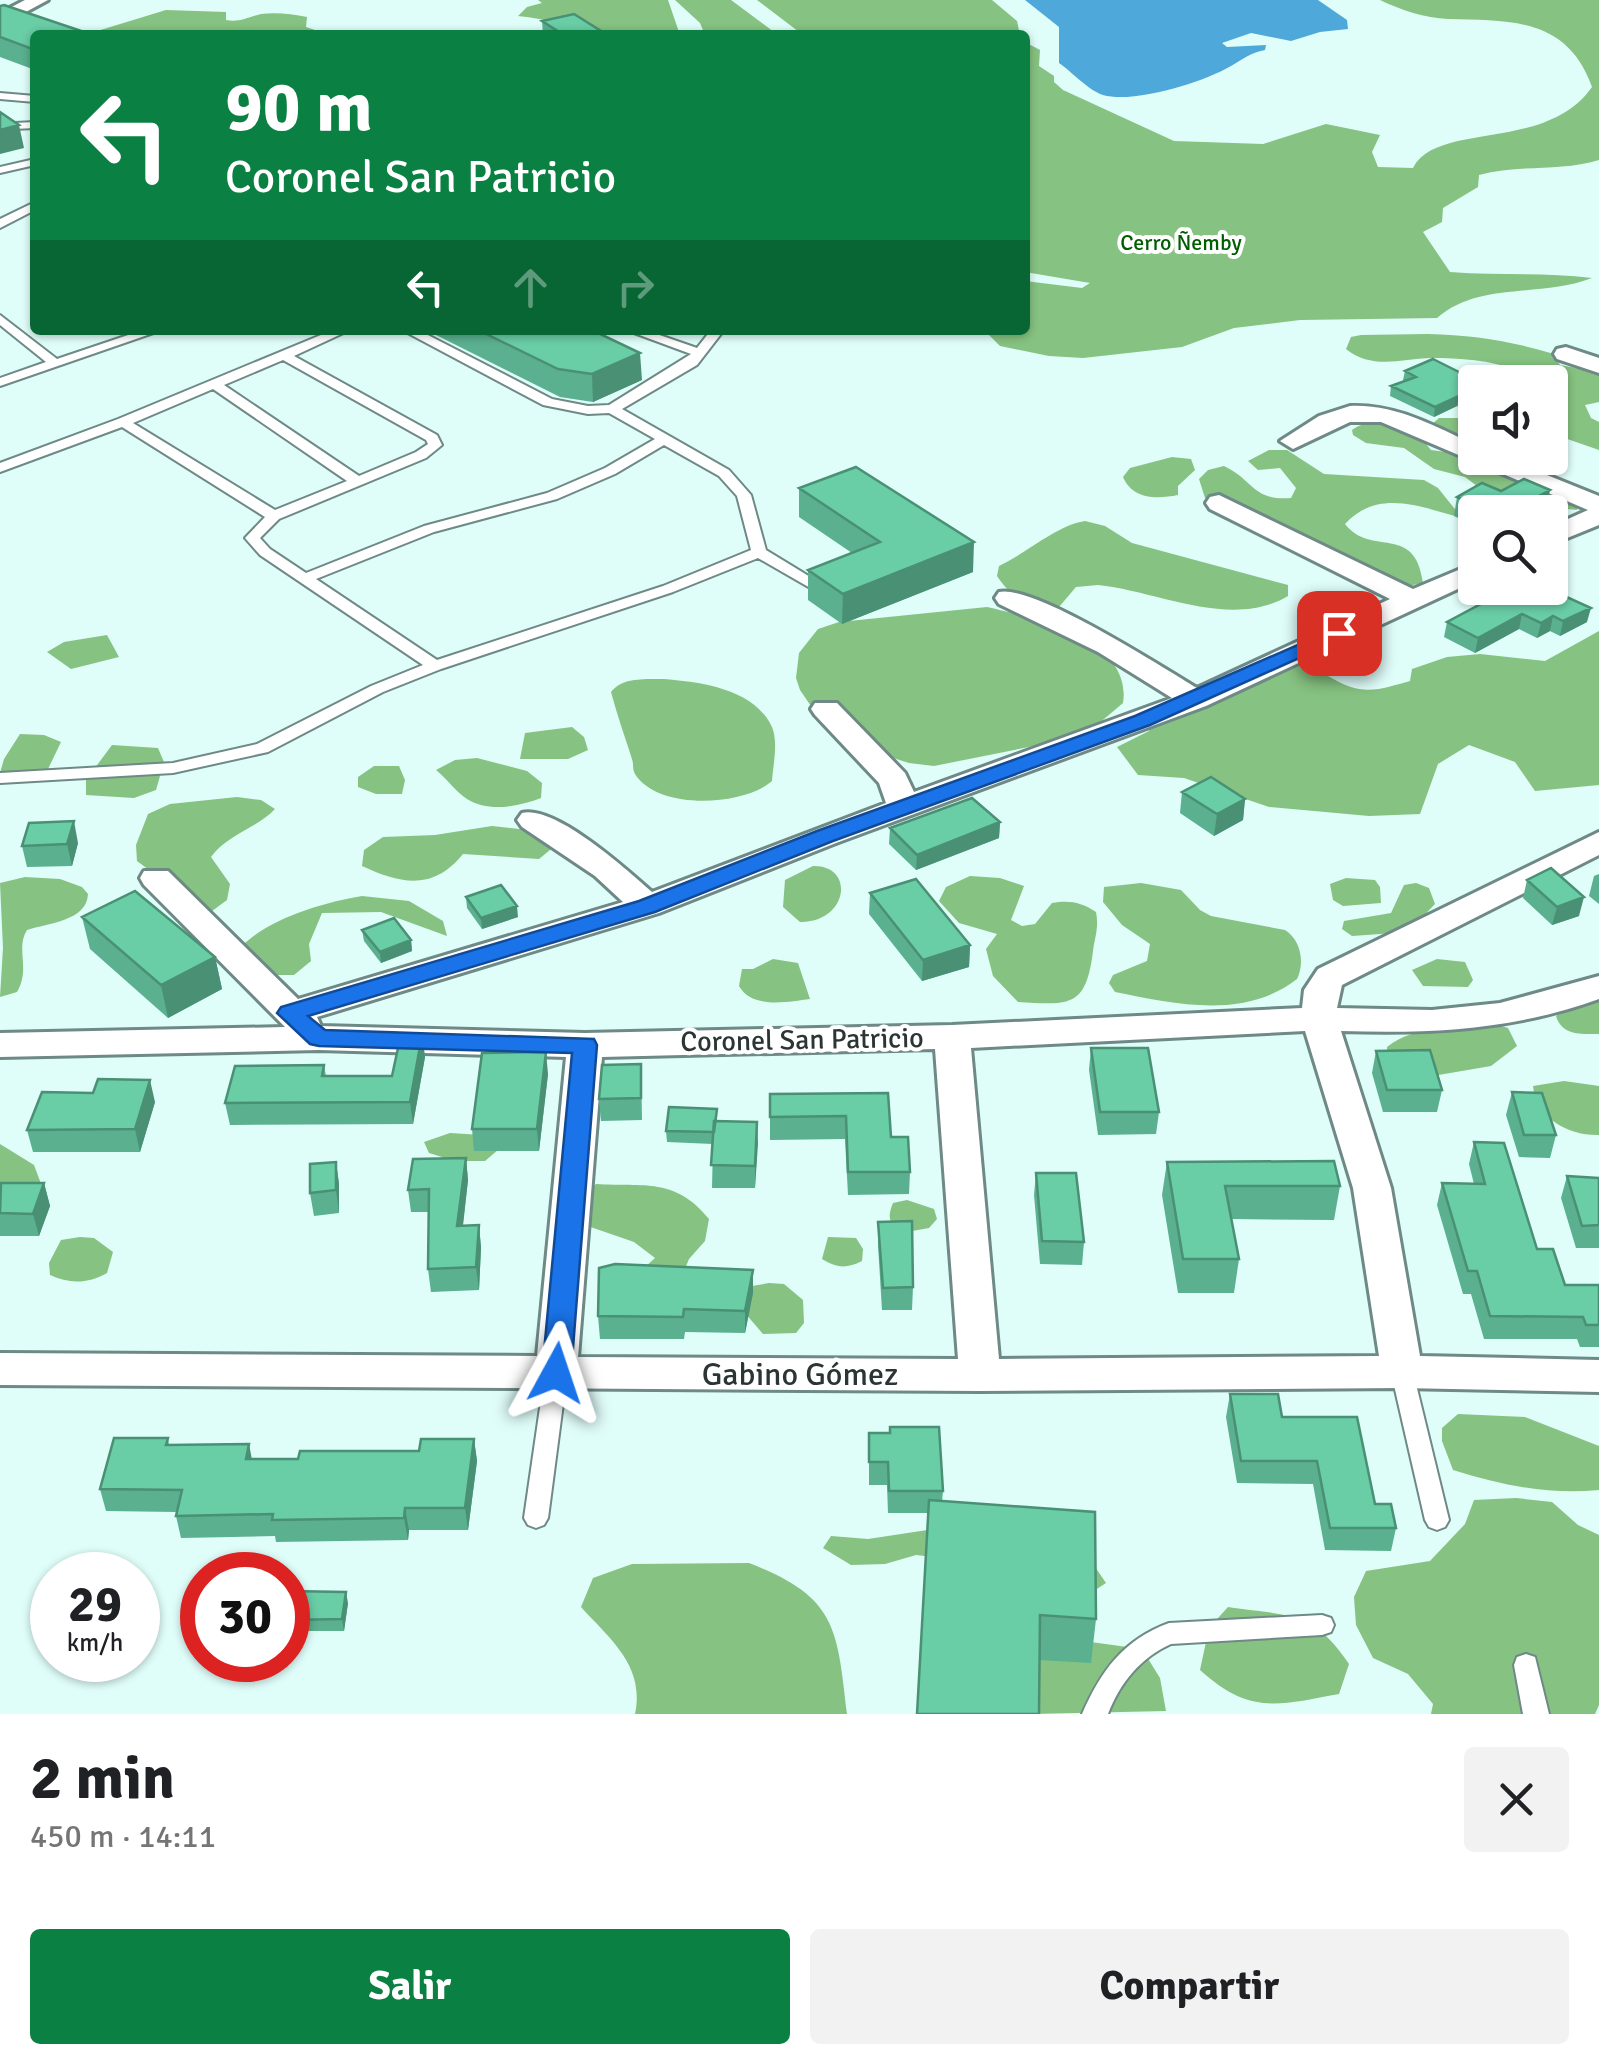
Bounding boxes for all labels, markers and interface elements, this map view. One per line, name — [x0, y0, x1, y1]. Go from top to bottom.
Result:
text: 90 m — [225, 64, 373, 150]
icon: left — [60, 70, 190, 200]
text: Coronel San Patricio — [225, 150, 616, 205]
park label: Cerro Ñemby — [1120, 229, 1242, 256]
icon: left — [398, 260, 453, 315]
icon: ahead — [503, 260, 558, 315]
icon: right — [608, 260, 663, 315]
map controls — [1458, 365, 1568, 605]
button: sound — [1458, 365, 1568, 475]
button: search — [1458, 495, 1568, 605]
pin — [1297, 591, 1382, 676]
icon: arrive — [1312, 606, 1367, 661]
street label: Coronel San Patricio — [680, 1021, 924, 1059]
position arrow — [504, 1321, 608, 1425]
street label: Gabino Gómez — [702, 1355, 898, 1394]
speed limit sign: 30 — [180, 1552, 310, 1682]
text: 29 — [68, 1574, 122, 1636]
text: km/h — [67, 1627, 123, 1658]
text: 2 min — [30, 1742, 175, 1816]
button: close — [1464, 1747, 1569, 1852]
text: 450 m · 14:11 — [30, 1817, 216, 1856]
button: Salir — [30, 1929, 790, 2044]
button: Compartir — [810, 1929, 1569, 2044]

